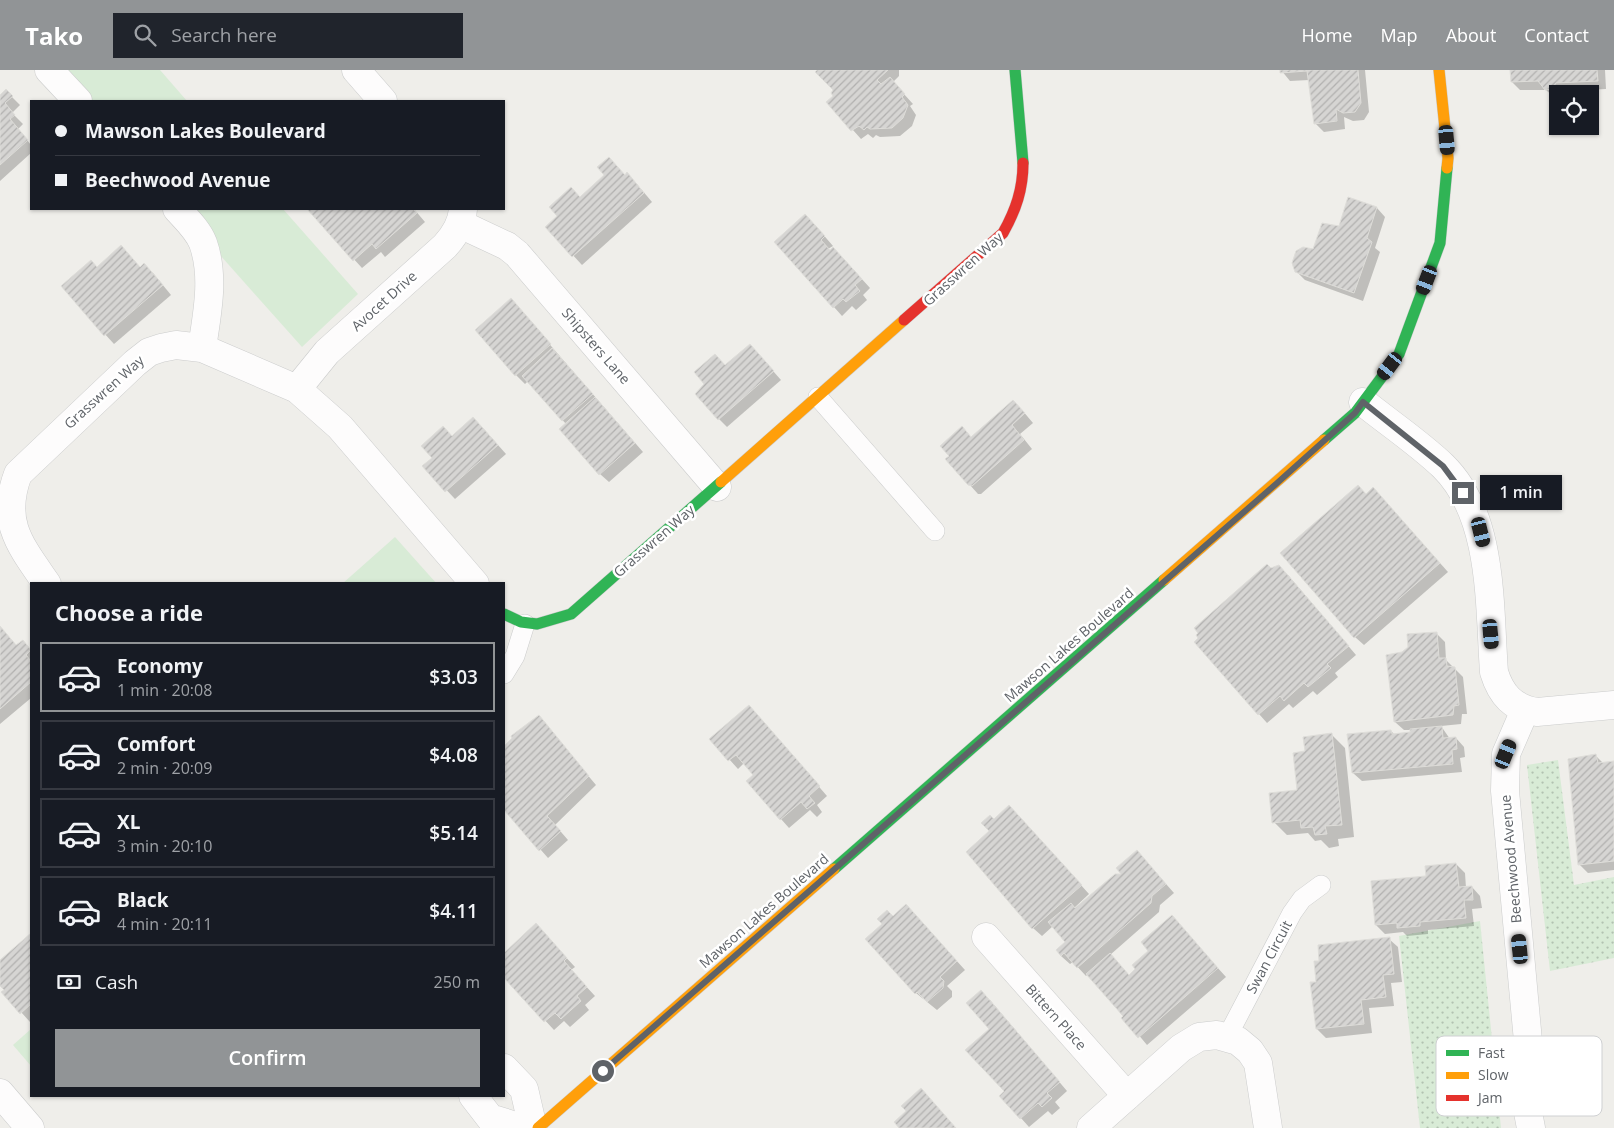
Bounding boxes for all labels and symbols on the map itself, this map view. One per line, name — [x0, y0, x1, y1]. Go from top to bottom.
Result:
car — [1438, 124, 1455, 156]
street label: Grasswren Way — [919, 227, 1007, 310]
car — [1414, 263, 1439, 297]
street label: Avocet Drive — [347, 266, 420, 335]
street label: Shipsters Lane — [558, 303, 635, 388]
street label: Grasswren Way — [60, 350, 148, 433]
car — [1374, 350, 1405, 382]
callout: 1 min — [1480, 476, 1563, 510]
route end — [1452, 482, 1474, 504]
street label: Grasswren Way — [609, 500, 699, 581]
car — [1470, 516, 1491, 548]
street label: Mawson Lakes Boulevard — [1000, 583, 1137, 706]
car — [1482, 618, 1499, 650]
car — [1493, 737, 1518, 771]
street label: Beechwood Avenue — [1495, 794, 1526, 924]
street label: Mawson Lakes Boulevard — [695, 849, 832, 972]
street label: Swan Circuit — [1241, 917, 1296, 997]
car — [1510, 933, 1529, 965]
street label: Bittern Place — [1022, 980, 1091, 1054]
legend — [1436, 1036, 1602, 1116]
text: Fast — [1478, 1043, 1505, 1062]
route start — [592, 1060, 614, 1082]
text: Slow — [1478, 1065, 1509, 1084]
text: Jam — [1476, 1088, 1503, 1107]

